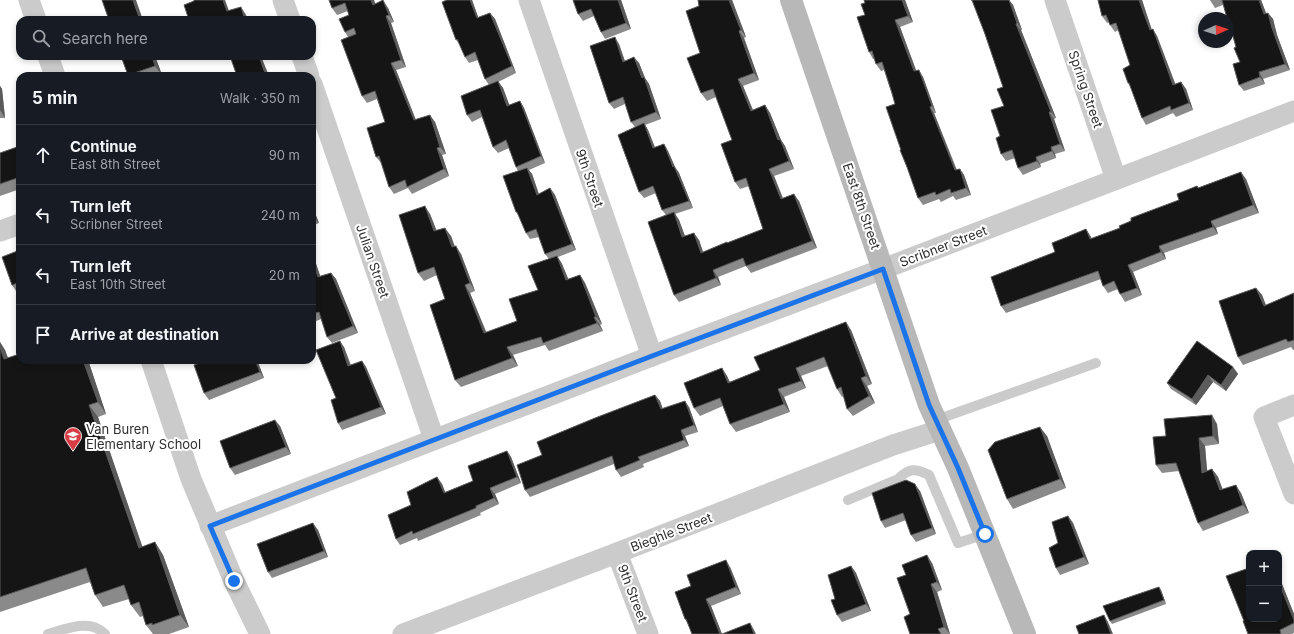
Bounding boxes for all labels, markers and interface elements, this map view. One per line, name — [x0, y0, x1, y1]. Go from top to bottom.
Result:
north arrow — [1198, 12, 1234, 48]
search box — [16, 16, 316, 60]
icon: search — [30, 27, 52, 49]
text: Search here — [62, 29, 148, 48]
street label: Spring Street — [1065, 48, 1107, 130]
text: 5 min — [32, 88, 78, 108]
text: Walk · 350 m — [220, 90, 300, 106]
text: Continue — [70, 137, 137, 156]
icon: ahead — [32, 144, 54, 166]
text: 90 m — [269, 147, 300, 163]
street label: 9th Street — [573, 147, 607, 209]
text: East 8th Street — [70, 156, 160, 172]
street label: East 8th Street — [840, 161, 884, 251]
text: Turn left — [70, 197, 131, 216]
icon: left — [32, 204, 54, 226]
text: 240 m — [261, 207, 300, 223]
text: Scribner Street — [70, 216, 162, 232]
street label: Julian Street — [353, 222, 393, 300]
street label: Scribner Street — [897, 222, 989, 270]
text: Turn left — [70, 257, 131, 276]
icon: left — [32, 264, 54, 286]
text: 20 m — [269, 267, 300, 283]
text: East 10th Street — [70, 276, 166, 292]
icon: arrive — [32, 324, 54, 346]
text: Arrive at destination — [70, 325, 219, 344]
place label: Van Buren Elementary School — [86, 421, 201, 452]
school or university icon: Van Buren Elementary School — [63, 426, 83, 451]
street label: Bieghle Street — [628, 509, 714, 555]
route start — [976, 525, 994, 543]
map controls — [1246, 550, 1282, 622]
button: + — [1246, 550, 1282, 586]
street label: 9th Street — [615, 562, 651, 624]
route end — [225, 572, 243, 590]
button: − — [1246, 586, 1282, 622]

